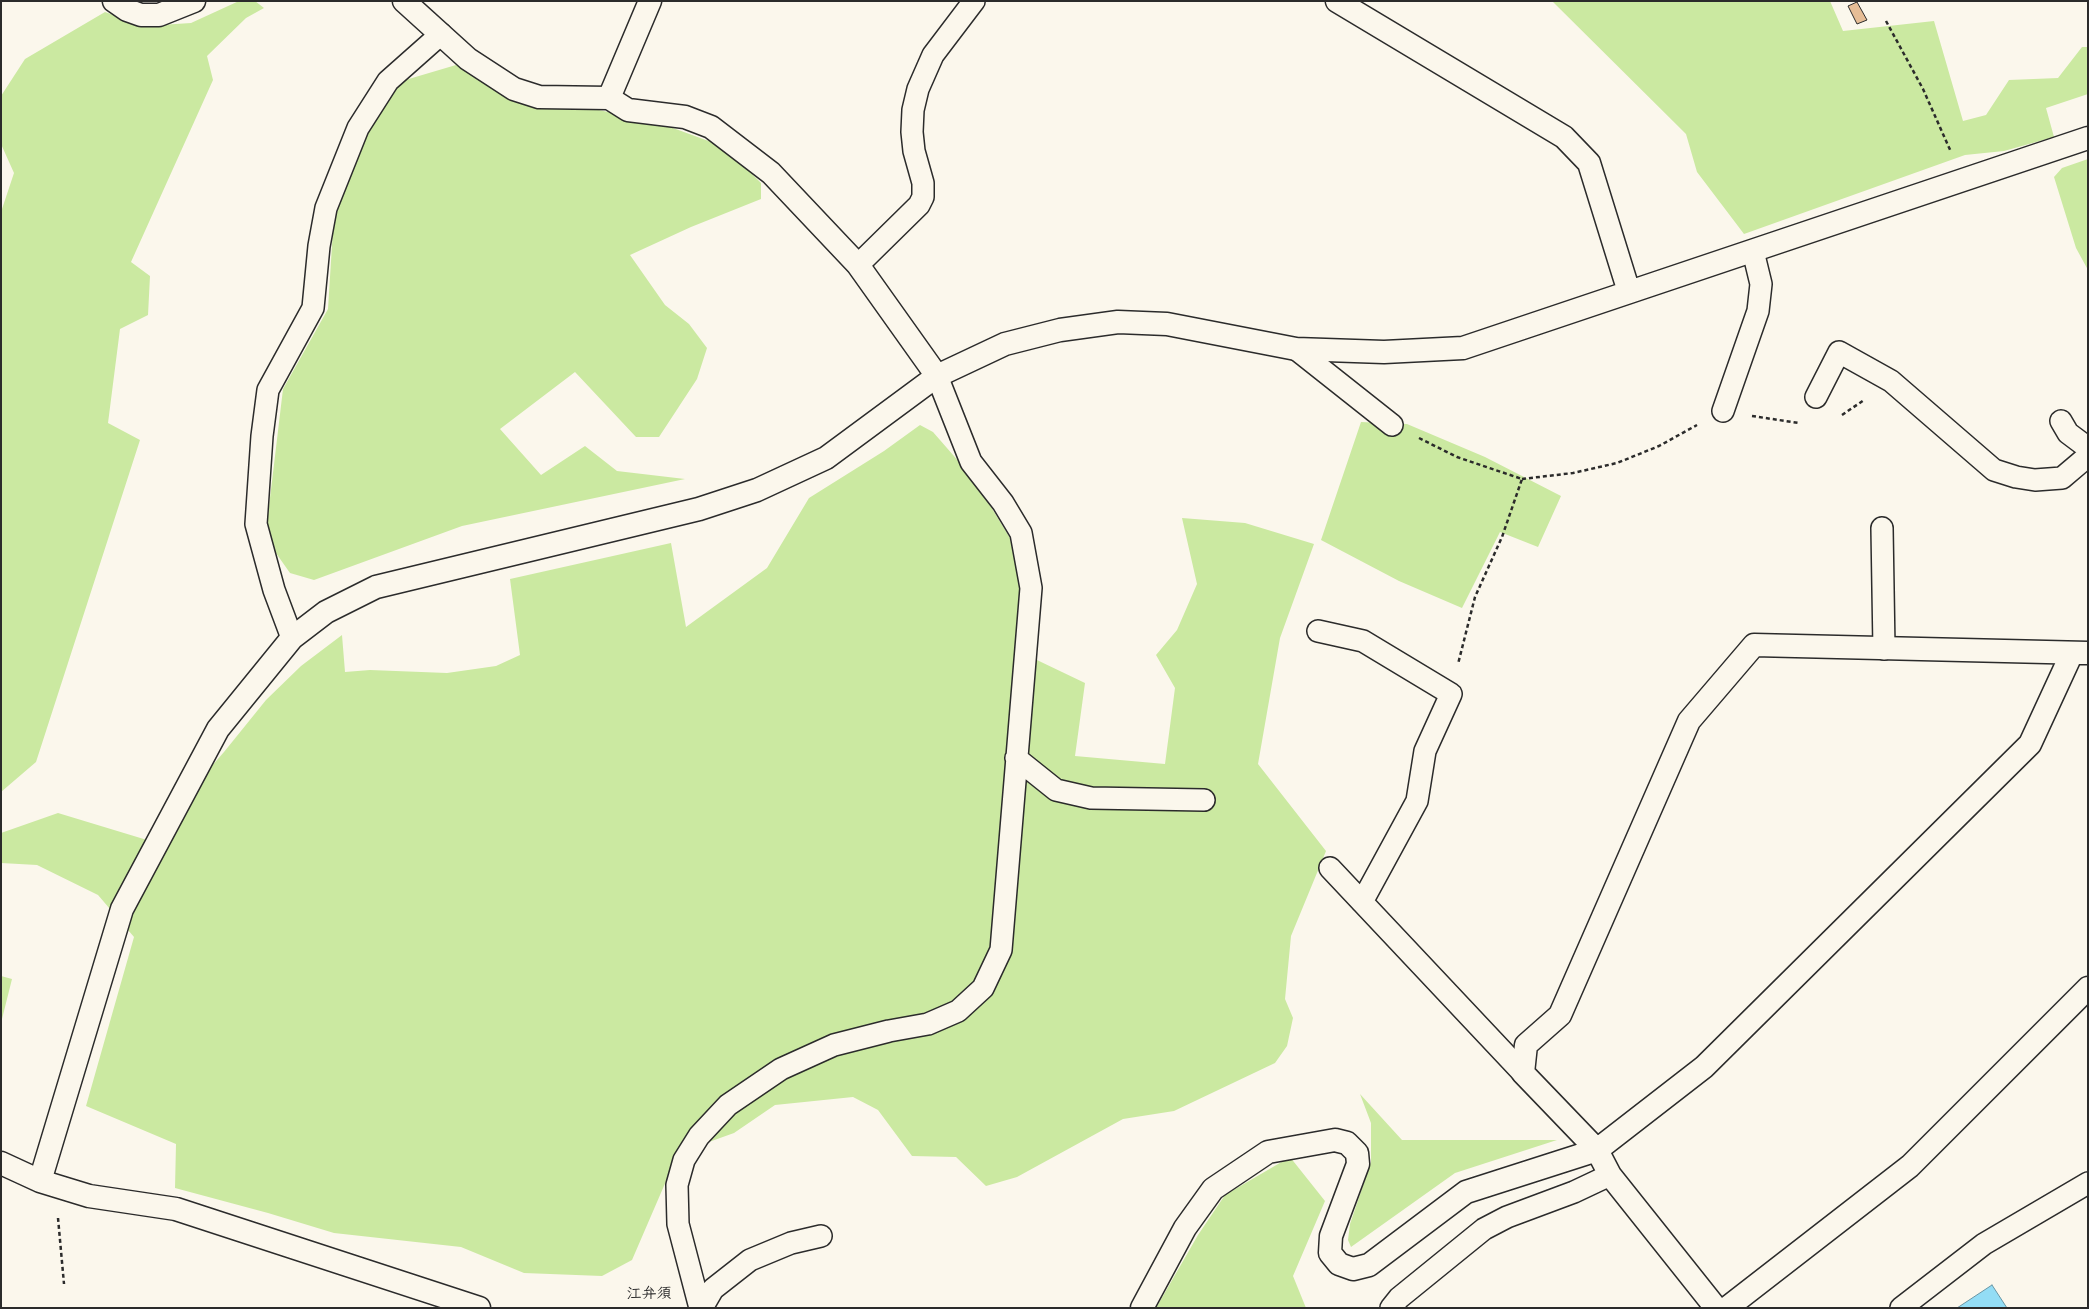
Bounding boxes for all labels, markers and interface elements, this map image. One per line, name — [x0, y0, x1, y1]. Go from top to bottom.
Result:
district label: 江弁須 — [627, 1285, 671, 1303]

